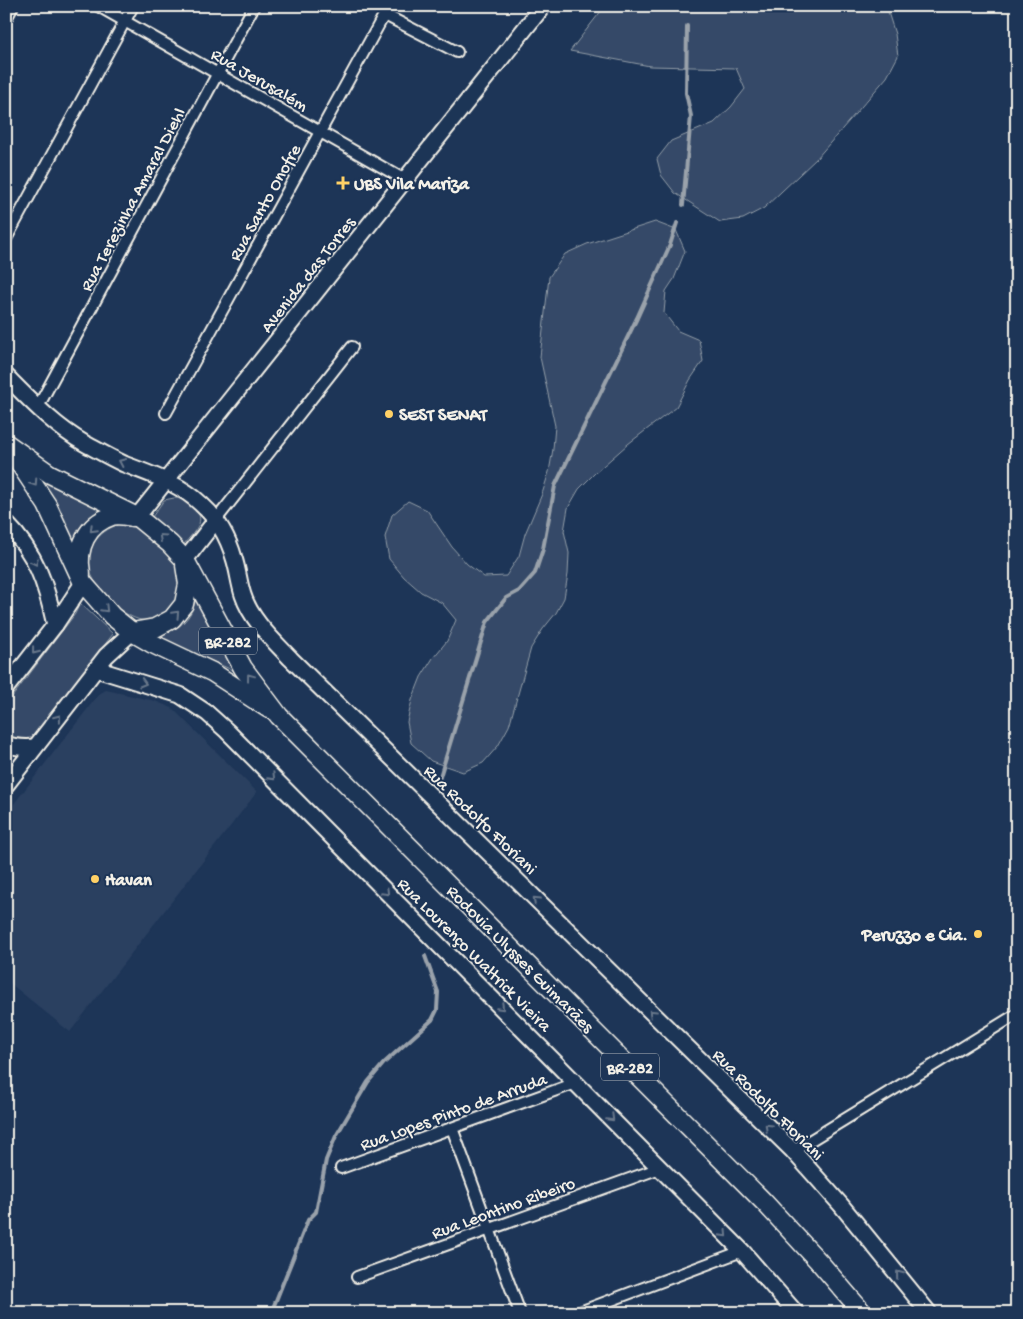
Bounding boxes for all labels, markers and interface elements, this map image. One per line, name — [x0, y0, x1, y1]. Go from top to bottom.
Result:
street label: Rua Jerusalém — [207, 45, 311, 117]
street label: Rua Terezinha Amaral Diehl — [77, 105, 192, 296]
street label: Rua Santo Onofre — [226, 141, 307, 265]
place label: UBS Vila Mariza — [354, 175, 470, 196]
marker: UBS Vila Mariza — [336, 176, 350, 190]
street label: Avenida das Torres — [257, 212, 362, 338]
place label: SEST SENAT — [399, 406, 488, 427]
marker: SEST SENAT — [383, 408, 395, 420]
one-way arrow — [118, 458, 127, 468]
one-way arrow — [28, 478, 37, 487]
one-way arrow — [90, 524, 99, 533]
one-way arrow — [159, 534, 168, 543]
one-way arrow — [29, 557, 39, 566]
one-way arrow — [99, 603, 108, 612]
one-way arrow — [170, 611, 179, 620]
road number: BR-282 — [199, 627, 257, 654]
one-way arrow — [31, 646, 40, 655]
one-way arrow — [247, 673, 256, 683]
one-way arrow — [138, 678, 147, 688]
one-way arrow — [52, 715, 61, 724]
street label: Rua Rodolfo Floriani — [418, 761, 540, 880]
one-way arrow — [266, 771, 275, 780]
place label: Havan — [105, 871, 152, 892]
marker: Havan — [89, 873, 101, 885]
street label: Rua Lourenço Waltrick Vieira — [392, 874, 555, 1038]
street label: Rodovia Ulysses Guimarães — [441, 882, 598, 1039]
one-way arrow — [381, 886, 390, 895]
one-way arrow — [533, 896, 542, 905]
place label: Peruzzo e Cia. — [861, 926, 968, 947]
marker: Peruzzo e Cia. — [972, 928, 984, 940]
one-way arrow — [495, 1001, 504, 1010]
one-way arrow — [649, 1010, 658, 1019]
street label: Rua Rodolfo Floriani — [707, 1046, 827, 1166]
road number: BR-282 — [601, 1054, 659, 1080]
street label: Rua Lopes Pinto de Arruda — [358, 1069, 551, 1157]
one-way arrow — [605, 1112, 614, 1121]
one-way arrow — [765, 1124, 774, 1133]
street label: Rua Leontino Ribeiro — [429, 1174, 578, 1245]
one-way arrow — [719, 1228, 728, 1237]
one-way arrow — [896, 1271, 905, 1280]

